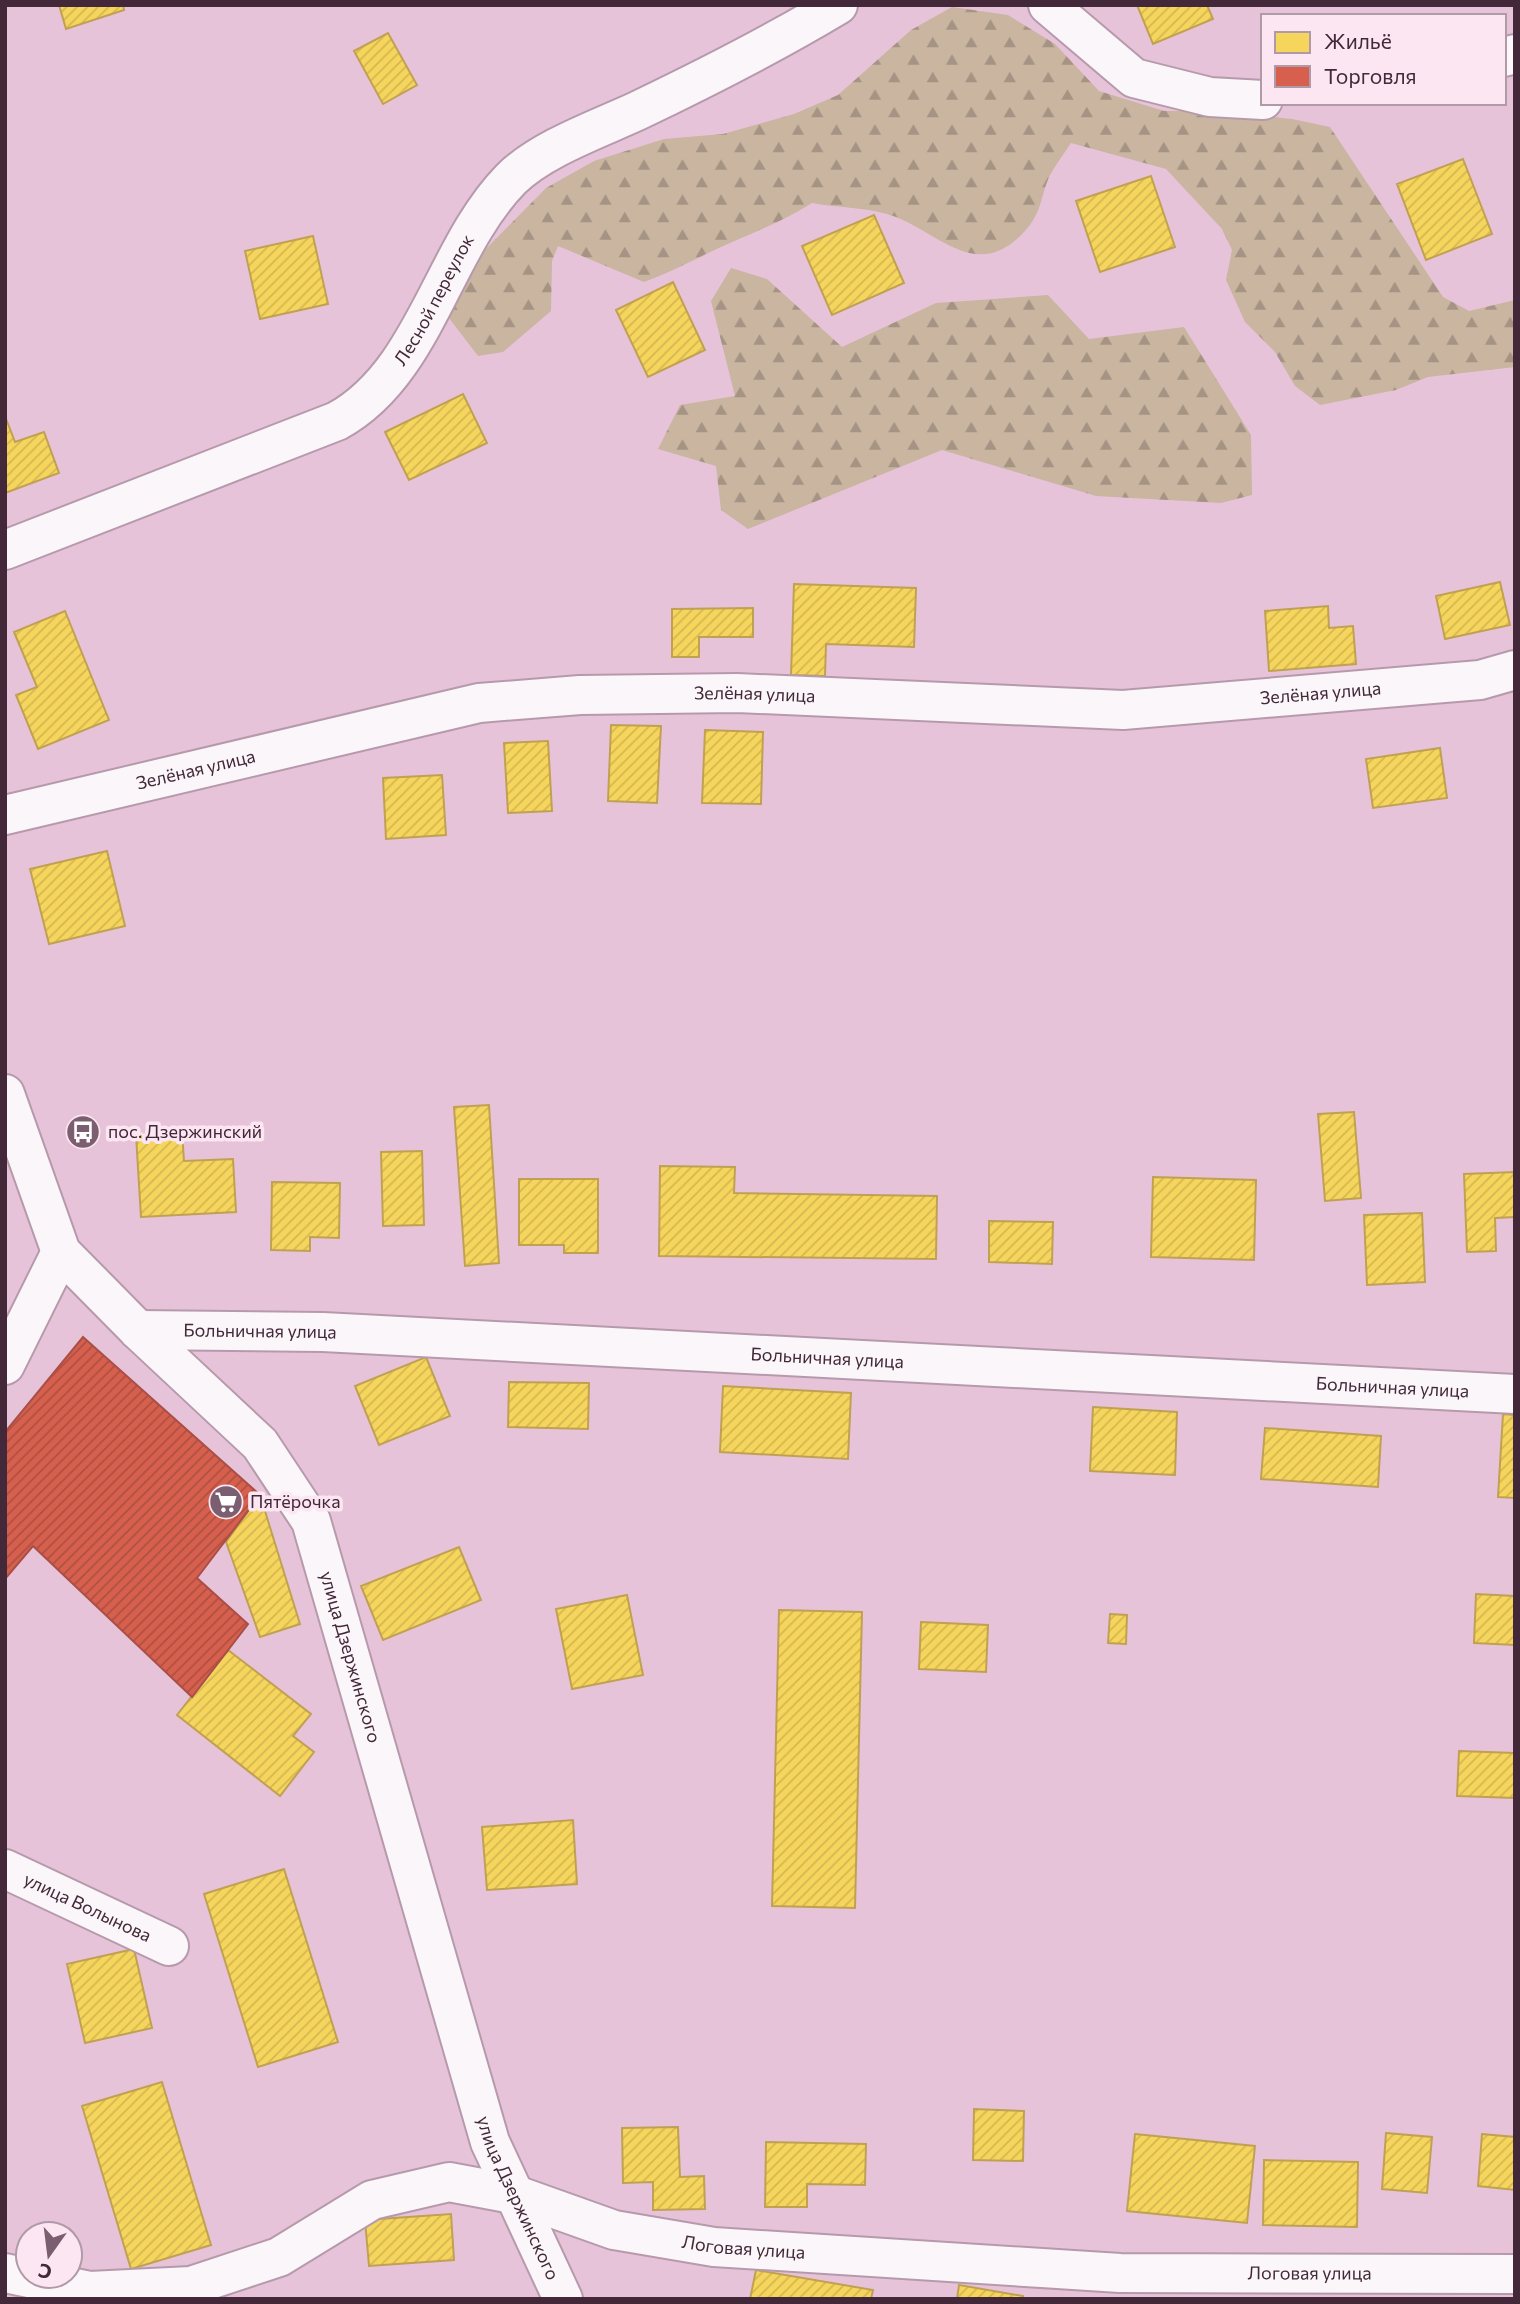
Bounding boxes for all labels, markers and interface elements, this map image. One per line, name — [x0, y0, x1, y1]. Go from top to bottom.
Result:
legend — [1261, 14, 1506, 105]
text: Жильё — [1324, 28, 1392, 53]
text: Торговля — [1324, 63, 1417, 88]
street label: Лесной переулок — [389, 230, 478, 369]
street label: Зелёная улица — [1259, 676, 1382, 708]
street label: Зелёная улица — [694, 681, 816, 706]
street label: Зелёная улица — [134, 744, 257, 794]
bus stop icon: пос. Дзержинский — [64, 1113, 102, 1151]
place label: пос. Дзержинский — [108, 1120, 262, 1142]
street label: Больничная улица — [183, 1318, 337, 1343]
street label: Больничная улица — [750, 1342, 905, 1372]
street label: Больничная улица — [1315, 1372, 1470, 1402]
supermarket icon: Пятёрочка — [207, 1483, 245, 1521]
place label: Пятёрочка — [250, 1490, 341, 1512]
street label: улица Дзержинского — [316, 1569, 386, 1745]
street label: улица Волынова — [20, 1867, 155, 1946]
street label: улица Дзержинского — [473, 2113, 565, 2283]
north arrow — [14, 2220, 84, 2290]
street label: Логовая улица — [680, 2230, 806, 2263]
text: С — [36, 2259, 54, 2285]
street label: Логовая улица — [1248, 2261, 1372, 2284]

